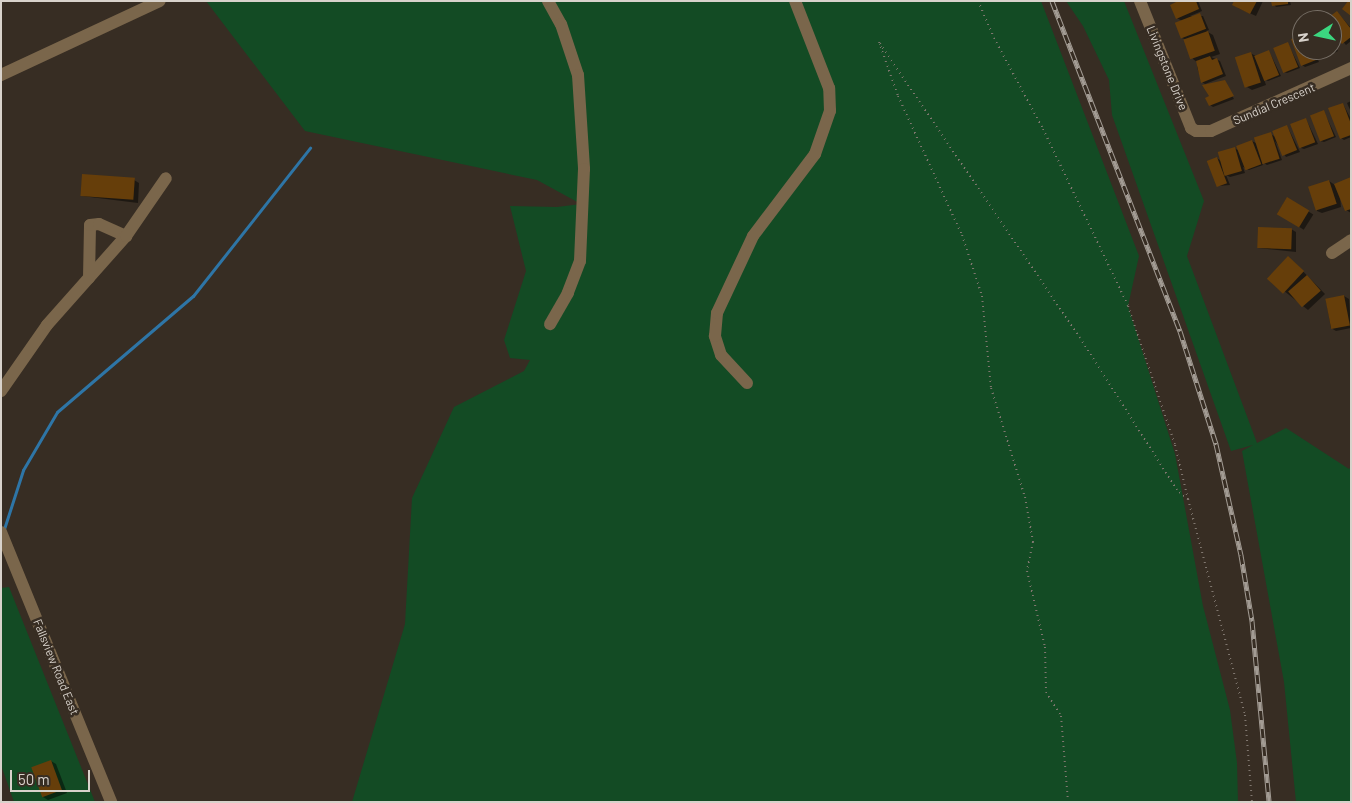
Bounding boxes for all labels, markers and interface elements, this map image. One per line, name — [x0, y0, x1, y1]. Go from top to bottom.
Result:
north arrow — [1292, 10, 1342, 60]
street label: Livingstone Drive — [1143, 24, 1191, 112]
text: N — [1294, 31, 1312, 44]
street label: Sundial Crescent — [1231, 80, 1317, 128]
street label: Fallsview Road East — [30, 617, 82, 717]
scale bar — [12, 760, 92, 792]
text: 50 m — [18, 770, 50, 788]

